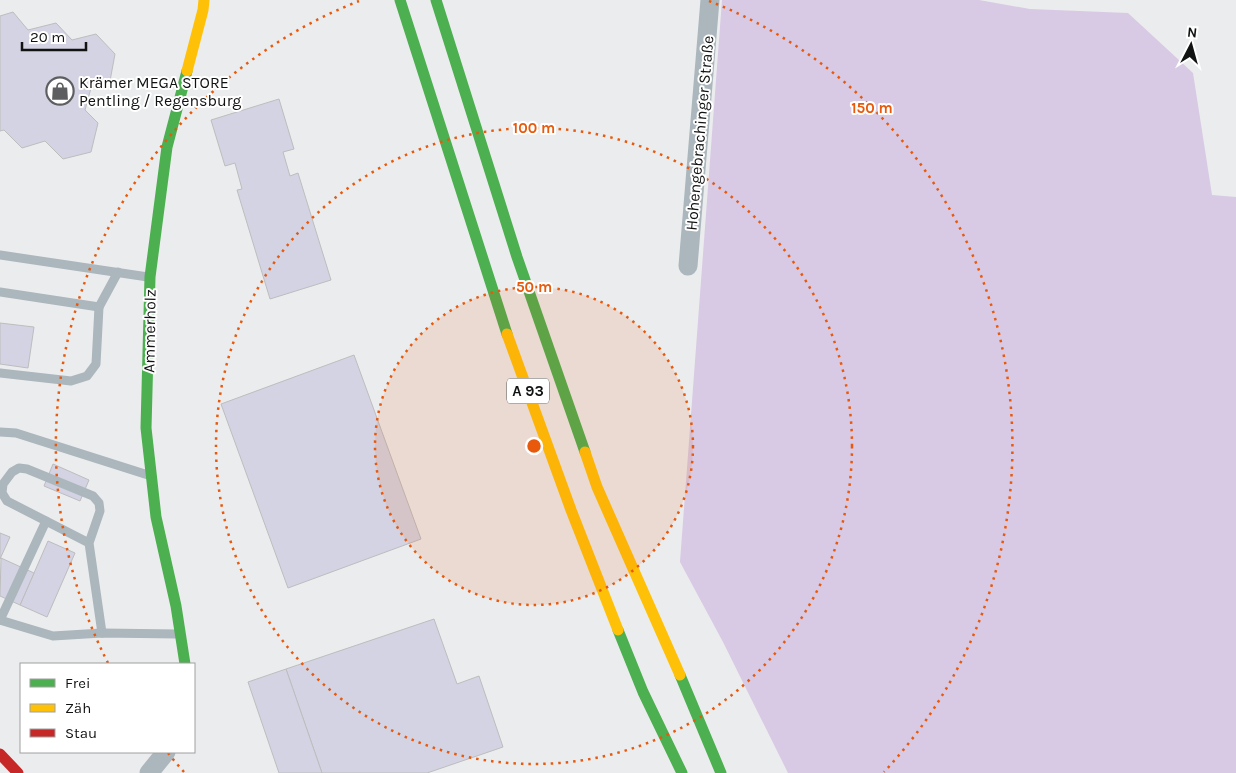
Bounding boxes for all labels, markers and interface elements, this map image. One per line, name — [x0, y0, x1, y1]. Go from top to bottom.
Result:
scale bar — [22, 20, 86, 52]
north arrow — [1166, 20, 1216, 70]
text: N — [1186, 24, 1198, 42]
text: 20 m — [30, 28, 65, 46]
street label: Hohengebrachinger Straße — [682, 35, 717, 231]
place label: Krämer MEGA STORE Pentling / Regensburg — [79, 73, 241, 110]
shop icon: Krämer MEGA STORE Pentling / Regensburg — [45, 76, 75, 106]
text: 150 m — [851, 99, 893, 117]
text: 100 m — [513, 119, 555, 137]
text: 50 m — [516, 278, 552, 296]
street label: Ammerholz — [139, 289, 160, 373]
road number: A 93 — [507, 378, 549, 404]
centre of rings — [525, 437, 543, 455]
legend — [20, 663, 195, 753]
text: Frei — [65, 674, 90, 692]
text: Zäh — [65, 699, 91, 717]
text: Stau — [65, 724, 97, 742]

